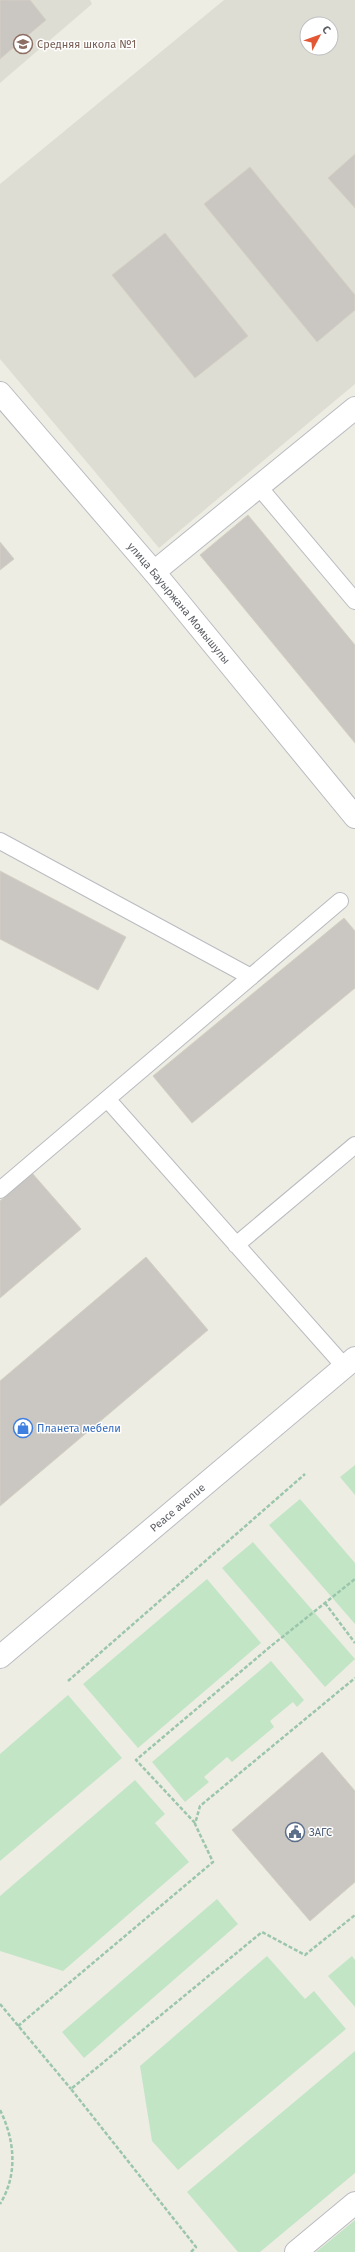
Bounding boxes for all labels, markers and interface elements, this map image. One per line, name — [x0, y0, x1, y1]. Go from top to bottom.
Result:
north arrow — [299, 16, 339, 56]
text: С — [319, 23, 334, 37]
school or university icon: Средняя школа №1 — [12, 33, 34, 55]
place label: Средняя школа №1 — [37, 38, 136, 51]
street label: улица Бауыржана Момышулы — [125, 540, 233, 666]
shop icon: Планета мебели — [12, 1417, 34, 1439]
place label: Планета мебели — [37, 1422, 121, 1435]
street label: Peace avenue — [147, 1481, 208, 1534]
public building icon: ЗАГС — [284, 1821, 306, 1843]
place label: ЗАГС — [309, 1826, 332, 1839]

